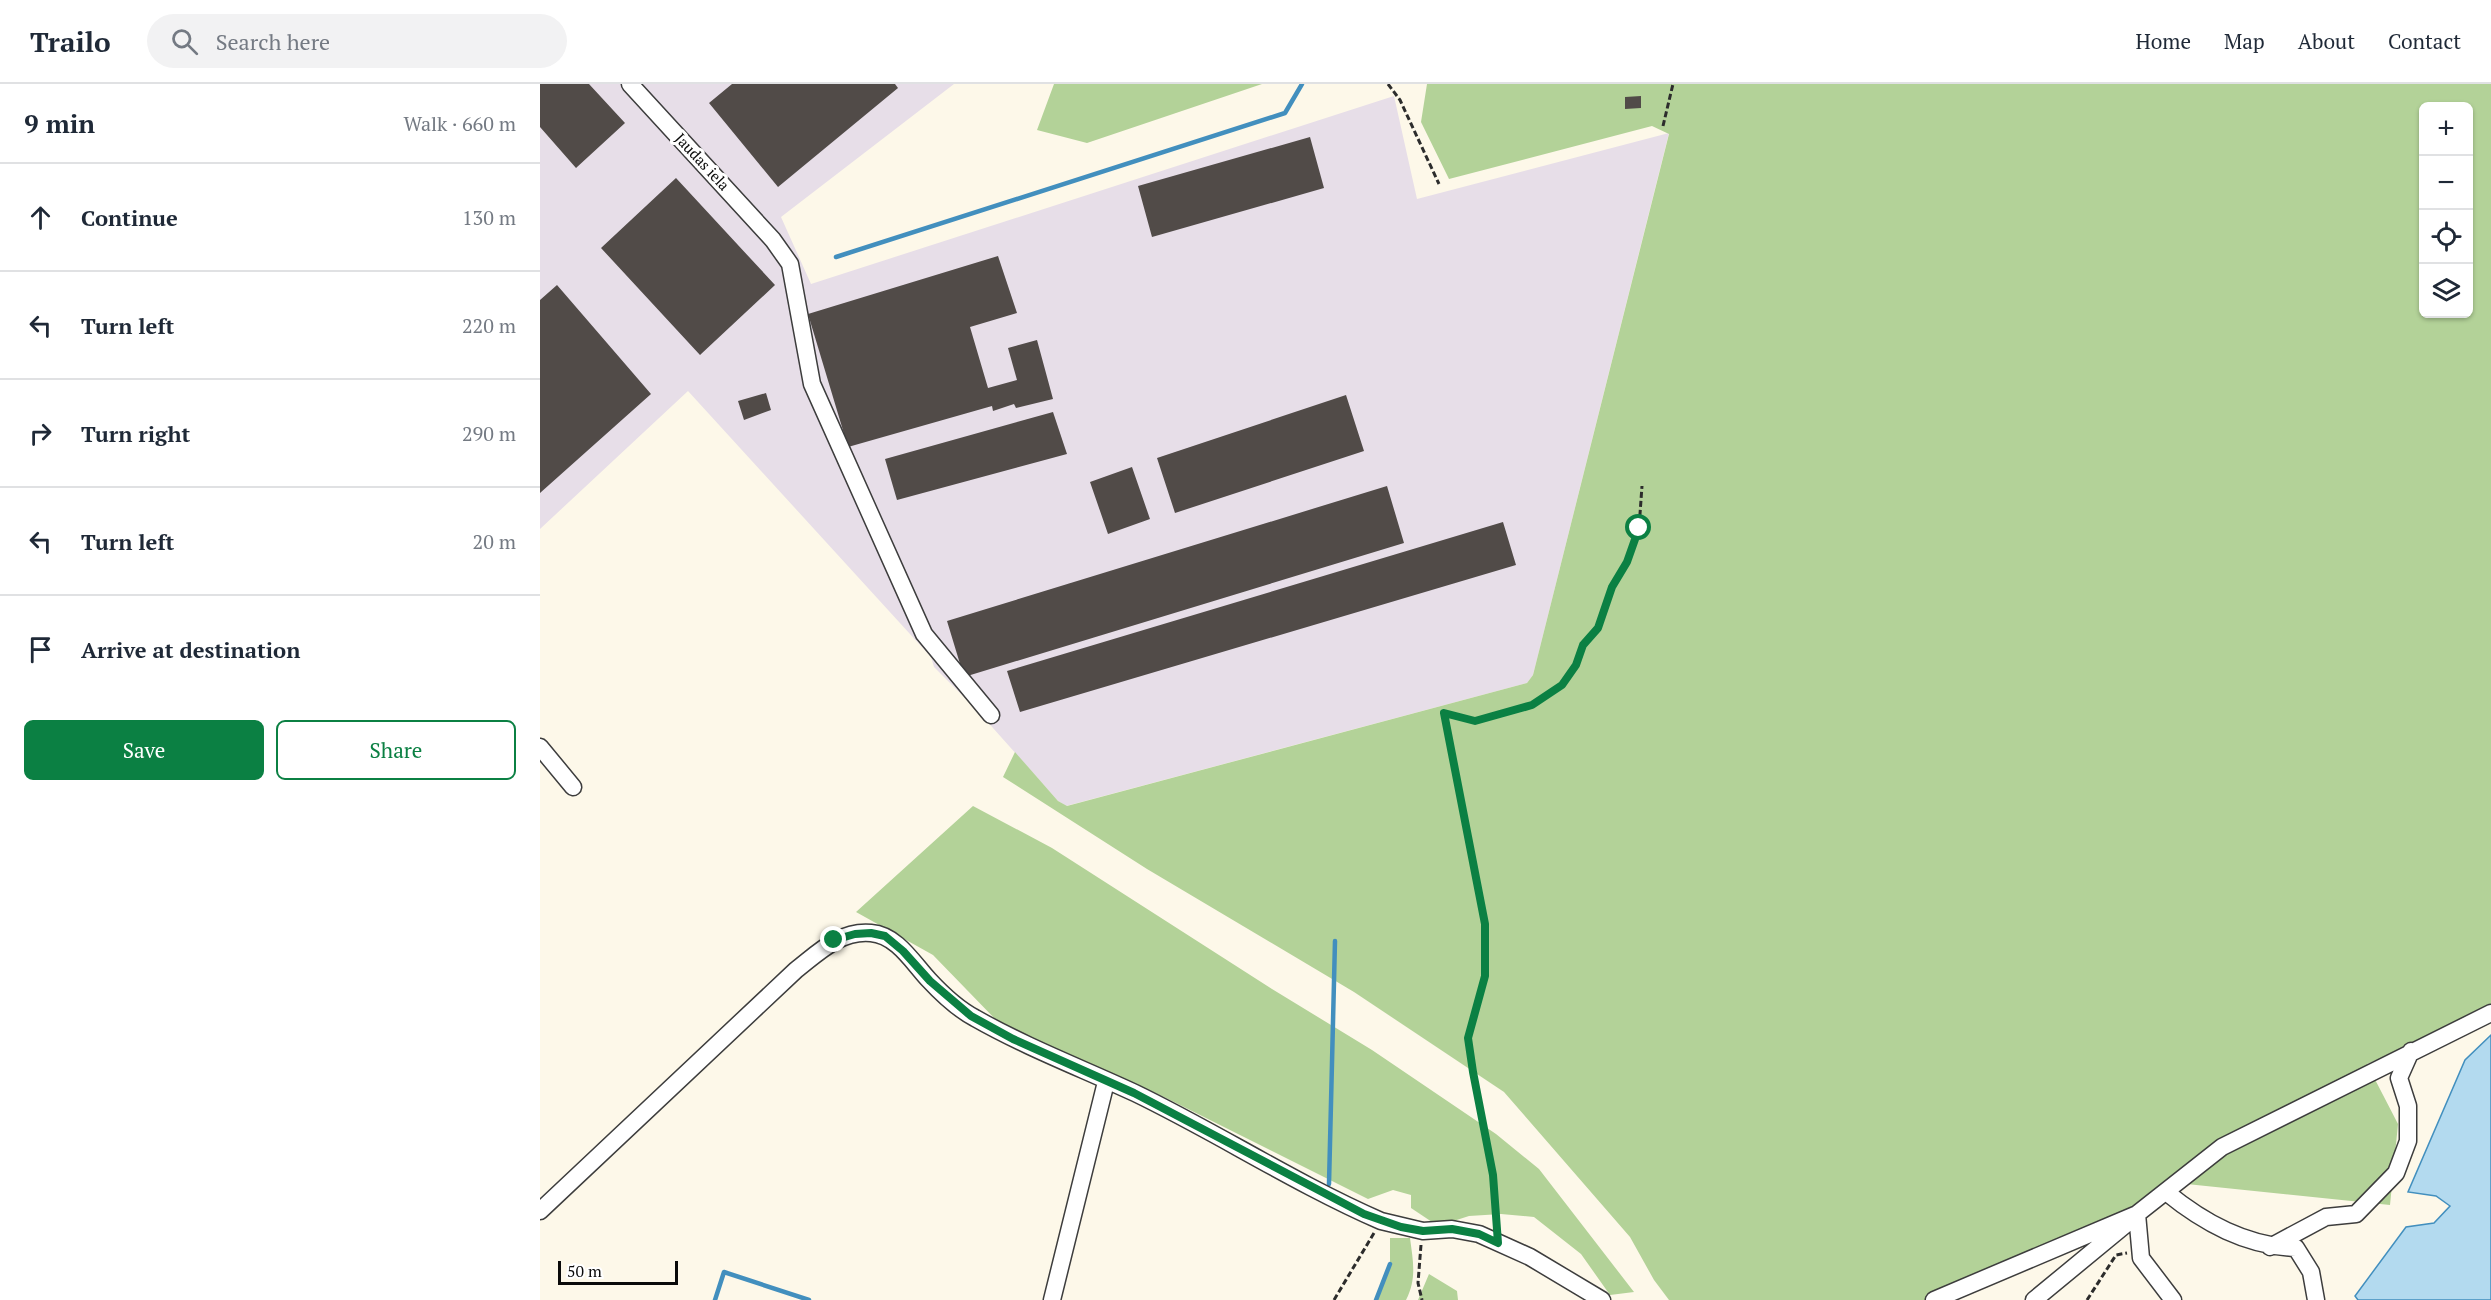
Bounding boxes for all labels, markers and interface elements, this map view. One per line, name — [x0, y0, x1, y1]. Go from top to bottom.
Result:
search box — [147, 14, 567, 68]
text: Trailo — [30, 23, 111, 60]
icon: search — [168, 25, 201, 58]
text: Search here — [216, 27, 330, 56]
text: Home — [2135, 27, 2191, 55]
text: Map — [2224, 27, 2265, 55]
text: About — [2298, 27, 2355, 55]
text: Contact — [2388, 27, 2461, 55]
map controls — [2419, 102, 2473, 318]
button: + — [2419, 102, 2473, 156]
text: 9 min — [24, 106, 95, 140]
text: Walk · 660 m — [404, 110, 516, 137]
street label: Jaudas iela — [671, 128, 735, 195]
button: − — [2419, 156, 2473, 210]
icon: ahead — [24, 201, 57, 234]
text: Continue — [81, 203, 178, 232]
text: 130 m — [462, 204, 516, 231]
button: locate — [2419, 210, 2473, 264]
button: layers — [2419, 264, 2473, 318]
icon: left — [24, 309, 57, 342]
text: Turn left — [81, 311, 174, 340]
text: 220 m — [462, 312, 516, 339]
icon: right — [24, 417, 57, 450]
text: Turn right — [81, 419, 190, 448]
text: 290 m — [462, 420, 516, 447]
route start — [1625, 514, 1651, 540]
icon: left — [24, 525, 57, 558]
text: Turn left — [81, 527, 174, 556]
text: 20 m — [473, 528, 516, 555]
icon: arrive — [24, 633, 57, 666]
text: Arrive at destination — [81, 635, 300, 664]
button: Save — [24, 720, 264, 780]
button: Share — [276, 720, 516, 780]
route end — [820, 926, 846, 952]
scale bar — [558, 1258, 678, 1286]
text: 50 m — [567, 1260, 602, 1282]

